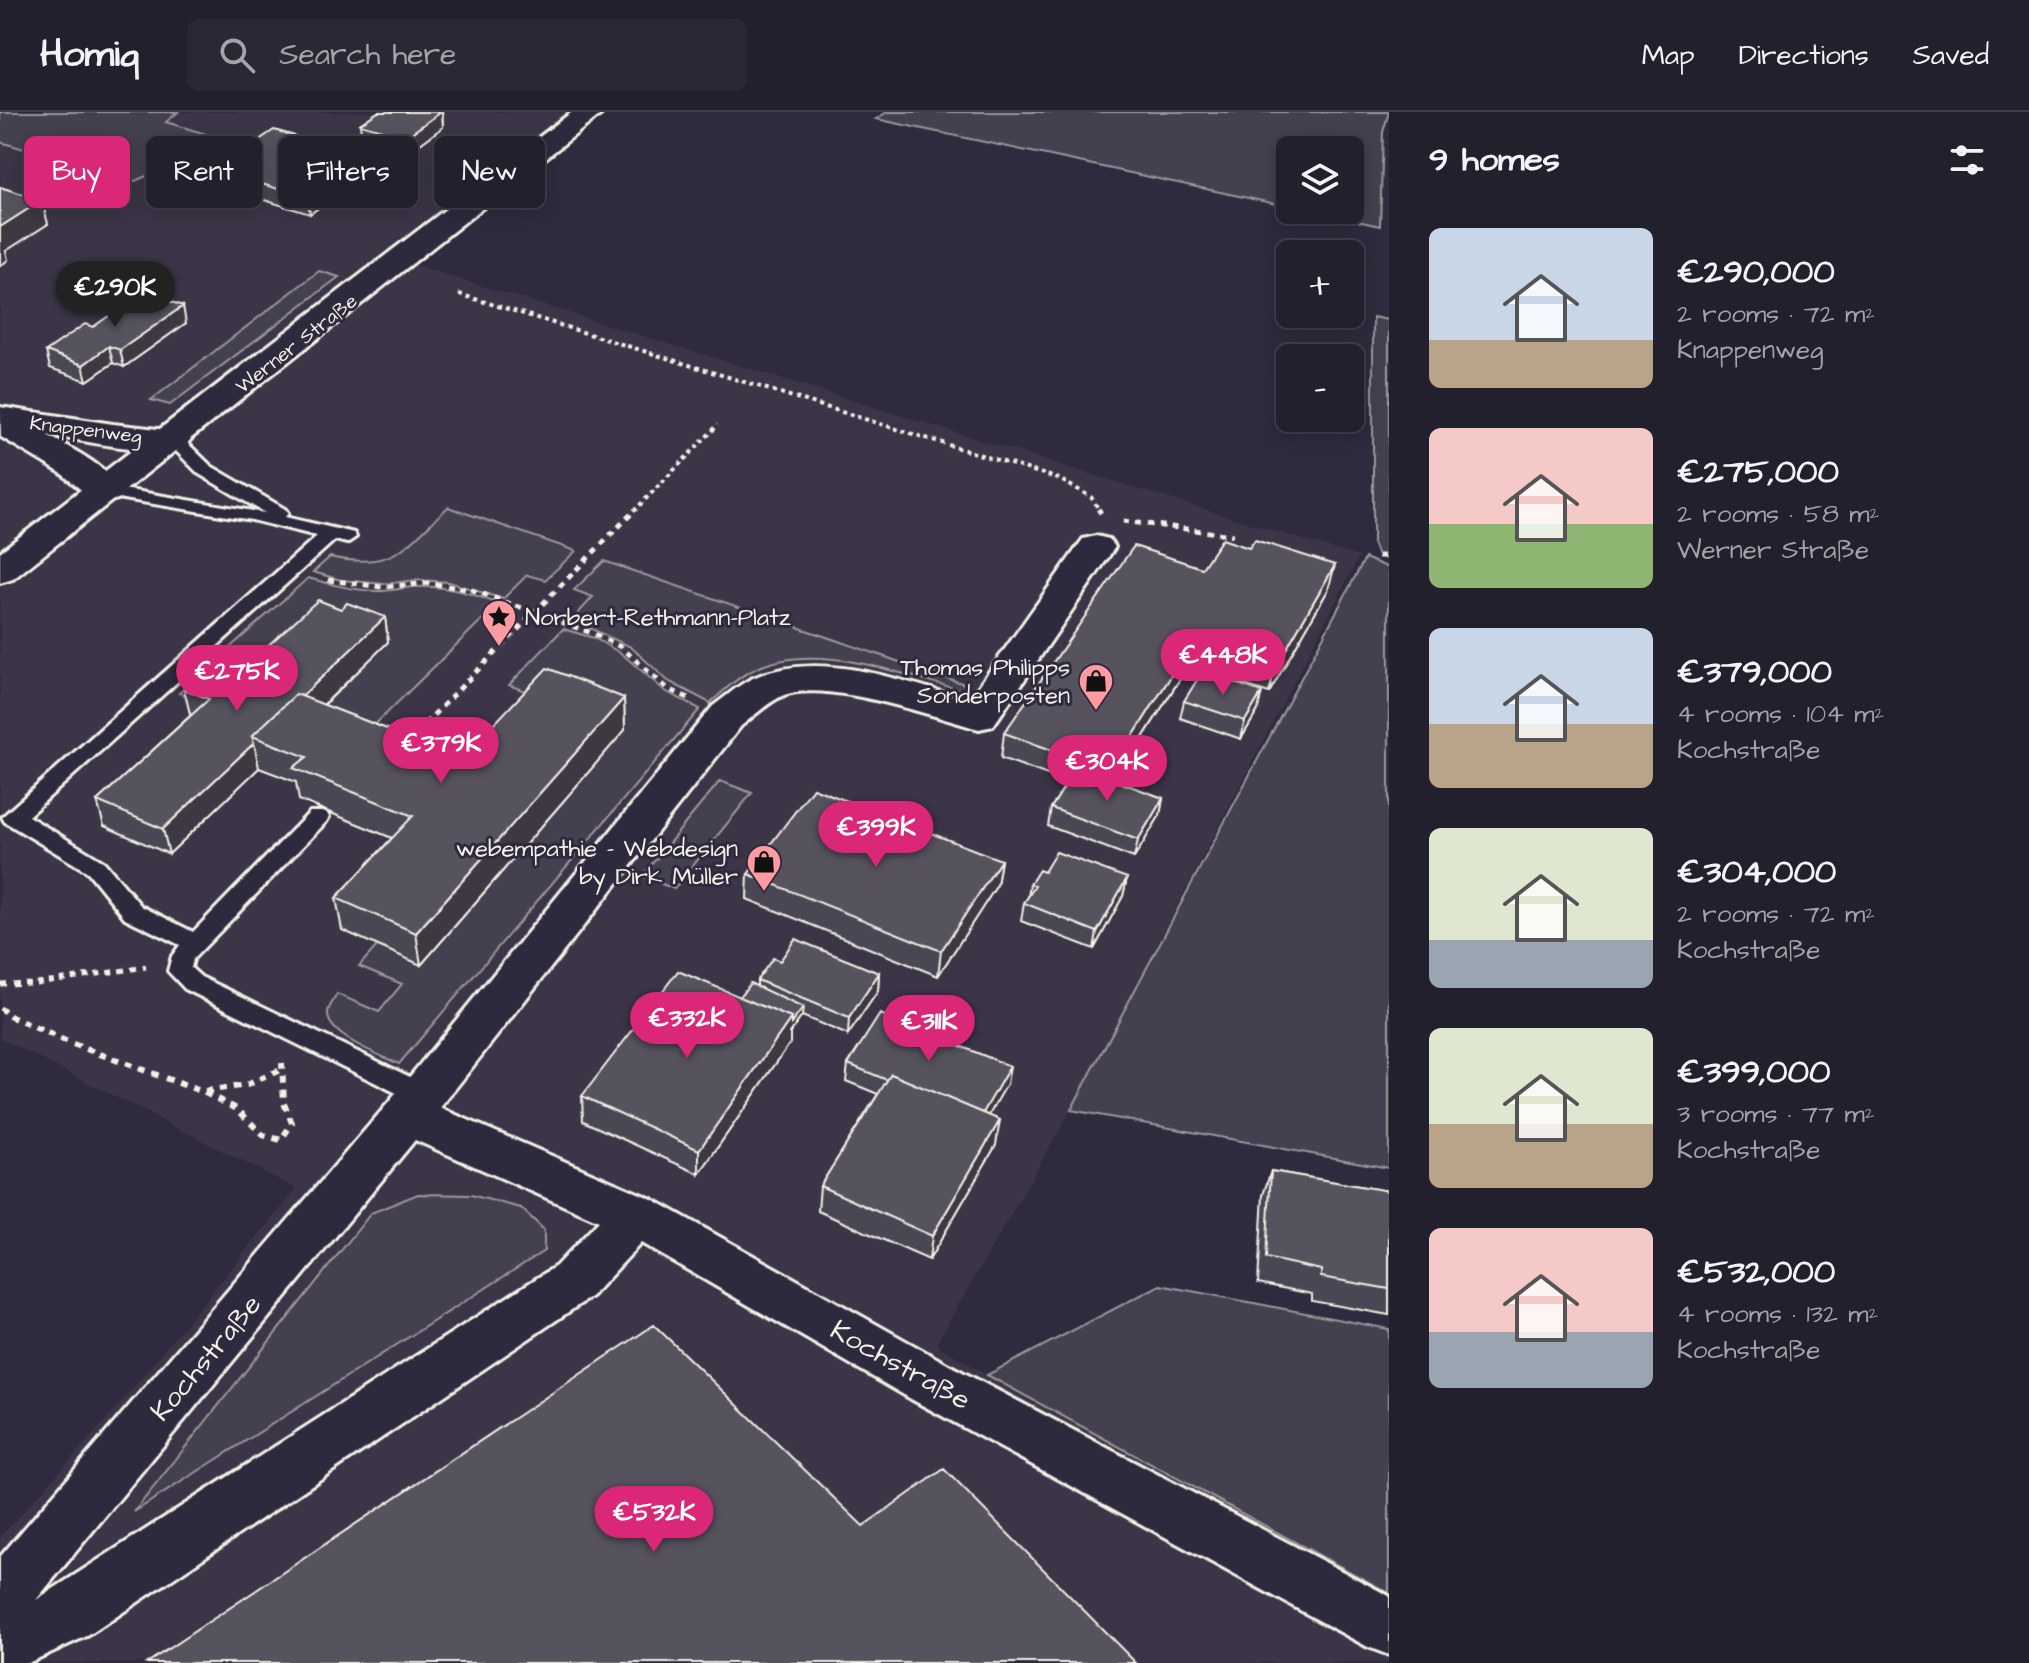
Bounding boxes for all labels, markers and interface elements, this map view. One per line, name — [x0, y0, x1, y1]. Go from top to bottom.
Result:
search box — [187, 19, 747, 91]
text: Homiq — [40, 29, 139, 81]
icon: search — [215, 33, 259, 77]
text: Search here — [279, 34, 456, 76]
text: Map — [1642, 36, 1695, 75]
text: Directions — [1739, 36, 1869, 75]
text: Saved — [1913, 36, 1989, 75]
chip: Buy — [24, 136, 130, 208]
chip: Rent — [146, 136, 262, 208]
chip: Filters — [278, 136, 418, 208]
chip: New — [434, 136, 545, 208]
map controls — [1276, 136, 1364, 432]
button: layers — [1276, 136, 1364, 224]
text: 9 homes — [1429, 136, 1560, 184]
icon: filters — [1945, 138, 1989, 182]
button: + — [1276, 240, 1364, 328]
text: €290,000 — [1677, 248, 1835, 296]
icon: home — [1493, 260, 1589, 356]
pin: €290K — [59, 261, 171, 329]
text: €290K — [74, 269, 156, 305]
street label: Werner Straße — [230, 287, 364, 400]
text: 2 rooms · 72 m² — [1677, 296, 1875, 332]
text: Knappenweg — [1677, 332, 1823, 368]
button: − — [1276, 344, 1364, 432]
street label: Knappenweg — [28, 409, 144, 452]
text: €275,000 — [1677, 448, 1839, 496]
icon: home — [1493, 460, 1589, 556]
text: 2 rooms · 58 m² — [1677, 496, 1879, 532]
text: Werner Straße — [1677, 532, 1869, 568]
place icon: Norbert-Rethmann-Platz — [480, 598, 518, 648]
place label: Norbert-Rethmann-Platz — [525, 601, 791, 635]
pin: €448K — [1167, 629, 1279, 697]
text: €448K — [1179, 637, 1267, 673]
pin: €275K — [181, 645, 293, 713]
text: €379,000 — [1677, 648, 1832, 696]
place label: Thomas Philipps Sonderposten — [900, 651, 1070, 713]
text: €275K — [194, 653, 280, 689]
icon: home — [1493, 660, 1589, 756]
shop icon: Thomas Philipps Sonderposten — [1077, 662, 1115, 712]
text: 4 rooms · 104 m² — [1677, 696, 1884, 732]
pin: €379K — [385, 717, 497, 785]
text: €379K — [401, 725, 481, 761]
text: Kochstraße — [1677, 732, 1820, 768]
pin: €304K — [1051, 735, 1163, 803]
text: €304K — [1065, 743, 1149, 779]
pin: €399K — [820, 801, 932, 869]
text: €399K — [836, 809, 916, 845]
place label: webempathie - Webdesign by Dirk Müller — [456, 832, 738, 895]
shop icon: webempathie - Webdesign by Dirk Müller — [745, 843, 783, 893]
text: €304,000 — [1677, 848, 1836, 896]
icon: home — [1493, 860, 1589, 956]
text: 2 rooms · 72 m² — [1677, 896, 1875, 932]
text: Kochstraße — [1677, 932, 1820, 968]
pin: €332K — [631, 992, 743, 1060]
pin: €311K — [873, 995, 985, 1063]
text: €332K — [648, 1000, 726, 1036]
text: €311K — [901, 1003, 957, 1039]
text: €399,000 — [1677, 1048, 1830, 1096]
icon: home — [1493, 1060, 1589, 1156]
text: 3 rooms · 77 m² — [1677, 1096, 1874, 1132]
text: Kochstraße — [1677, 1132, 1820, 1168]
text: €532,000 — [1677, 1248, 1835, 1296]
icon: home — [1493, 1260, 1589, 1356]
street label: Kochstraße — [142, 1286, 271, 1430]
text: 4 rooms · 132 m² — [1677, 1296, 1878, 1332]
street label: Kochstraße — [823, 1311, 977, 1420]
text: Kochstraße — [1677, 1332, 1820, 1368]
pin: €532K — [598, 1486, 710, 1554]
text: €532K — [613, 1494, 695, 1530]

